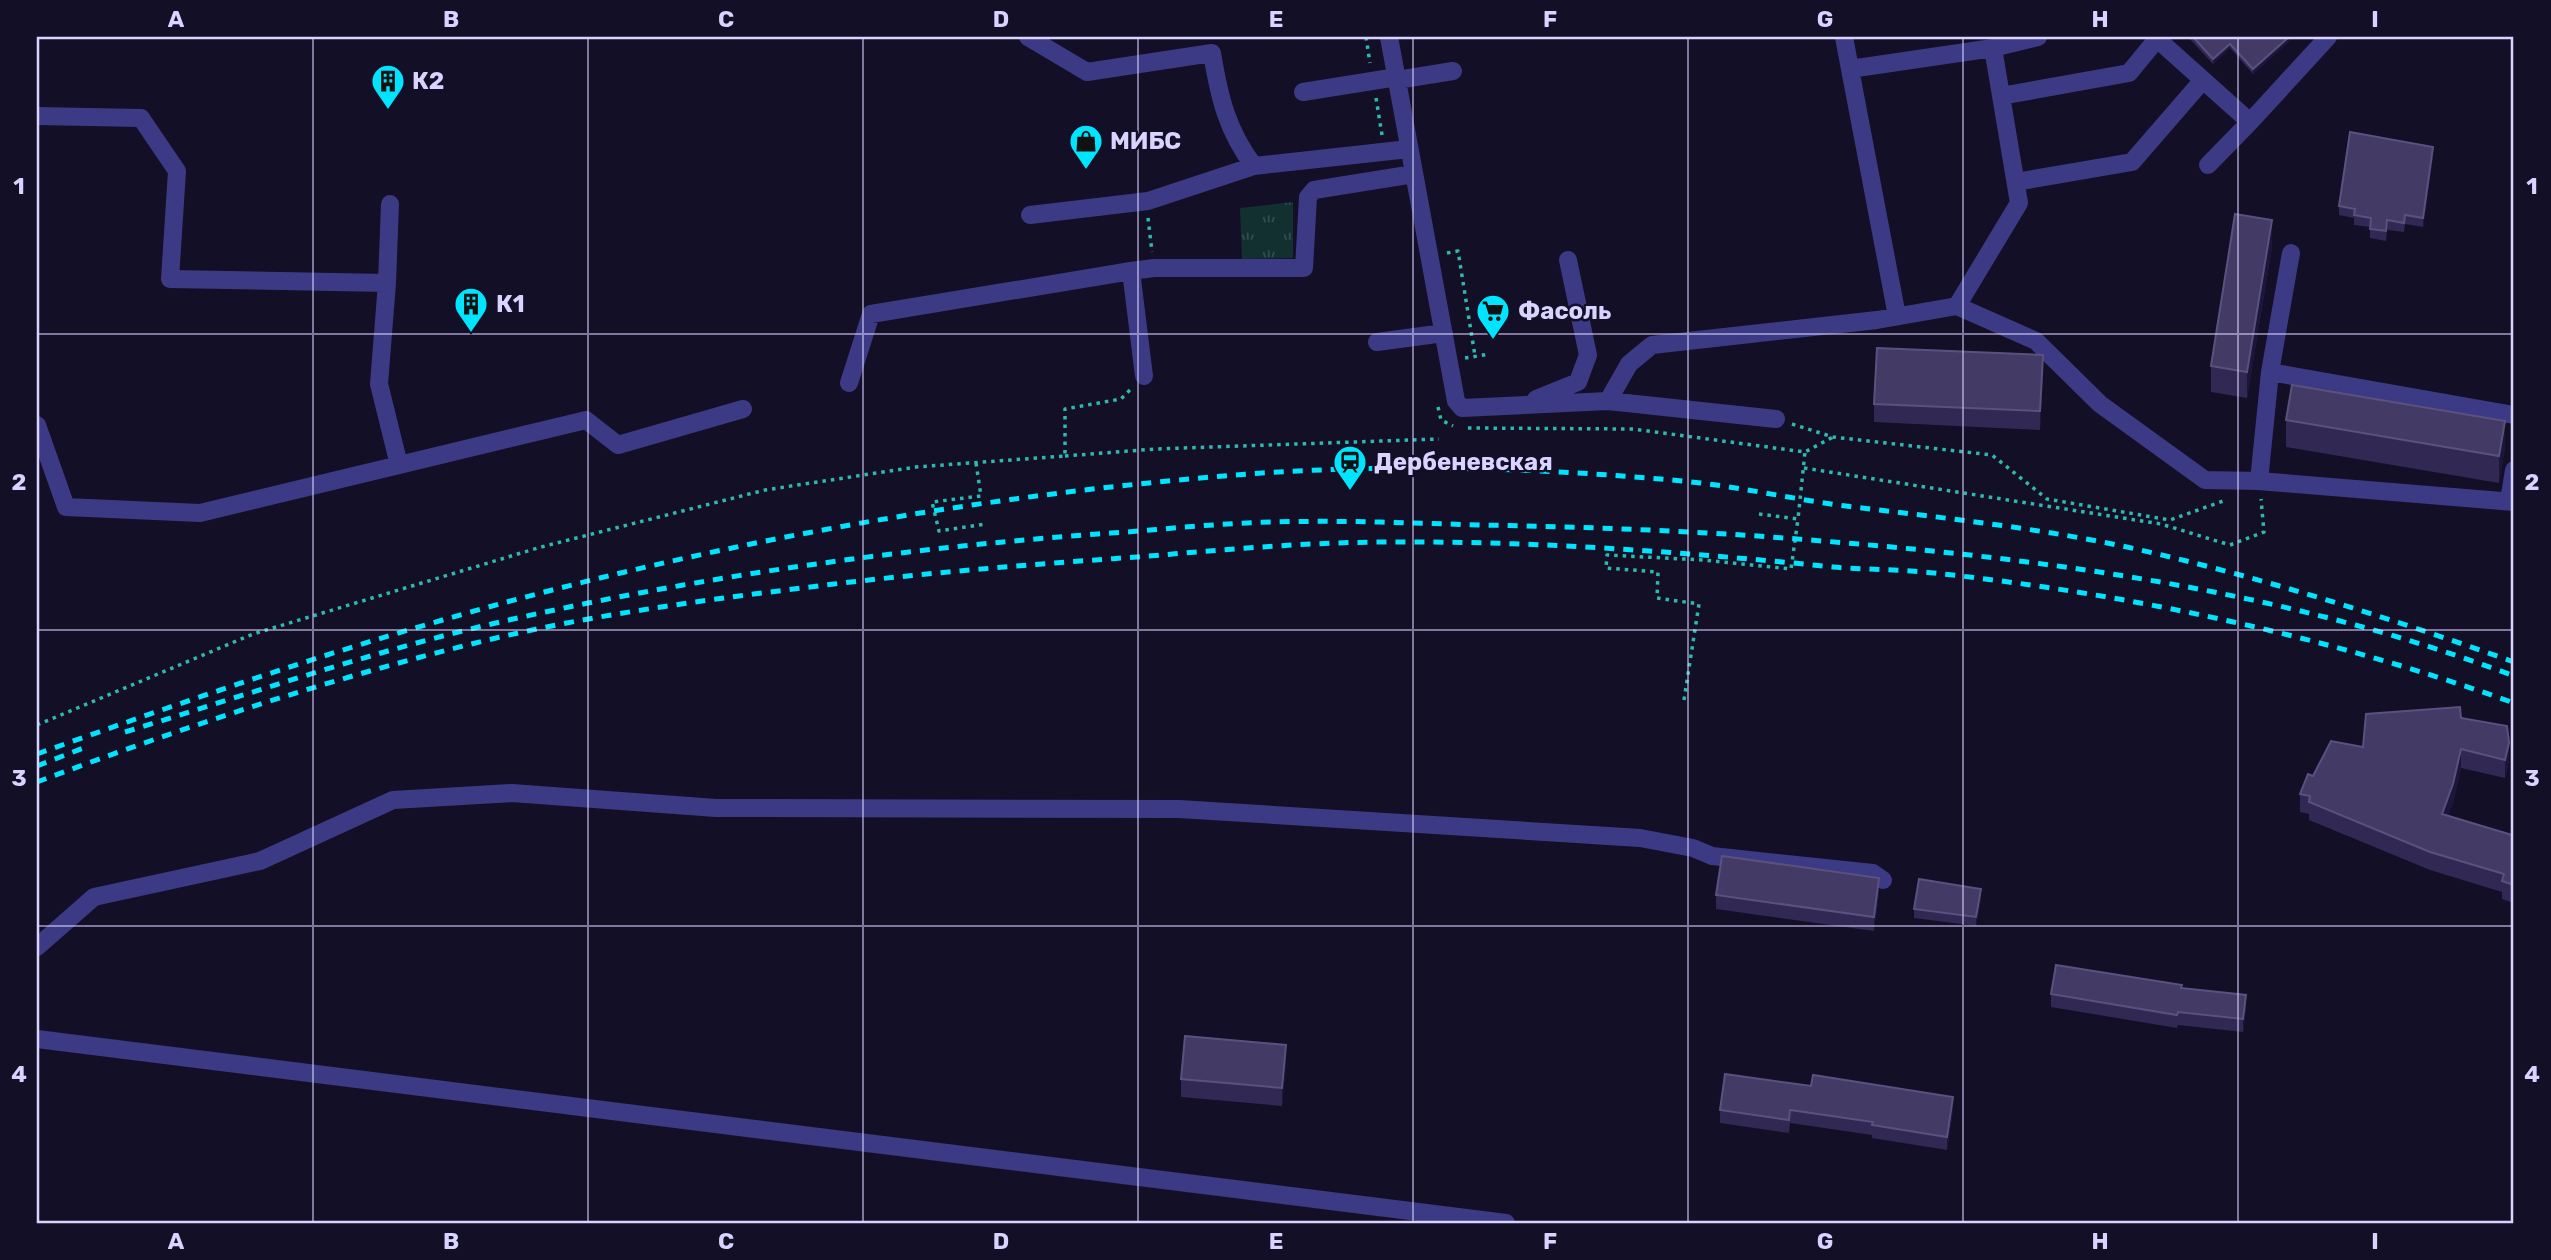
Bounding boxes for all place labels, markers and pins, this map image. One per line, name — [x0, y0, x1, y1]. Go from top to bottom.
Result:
building icon: К2 — [369, 62, 407, 111]
place label: К2 — [412, 67, 444, 95]
shop icon: МИБС — [1067, 122, 1105, 171]
place label: МИБС — [1110, 127, 1181, 155]
building icon: К1 — [452, 285, 490, 334]
place label: К1 — [496, 290, 525, 318]
supermarket icon: Фасоль — [1474, 292, 1512, 341]
place label: Фасоль — [1518, 297, 1611, 325]
station icon: Дербеневская — [1331, 443, 1369, 492]
place label: Дербеневская — [1374, 448, 1553, 476]

